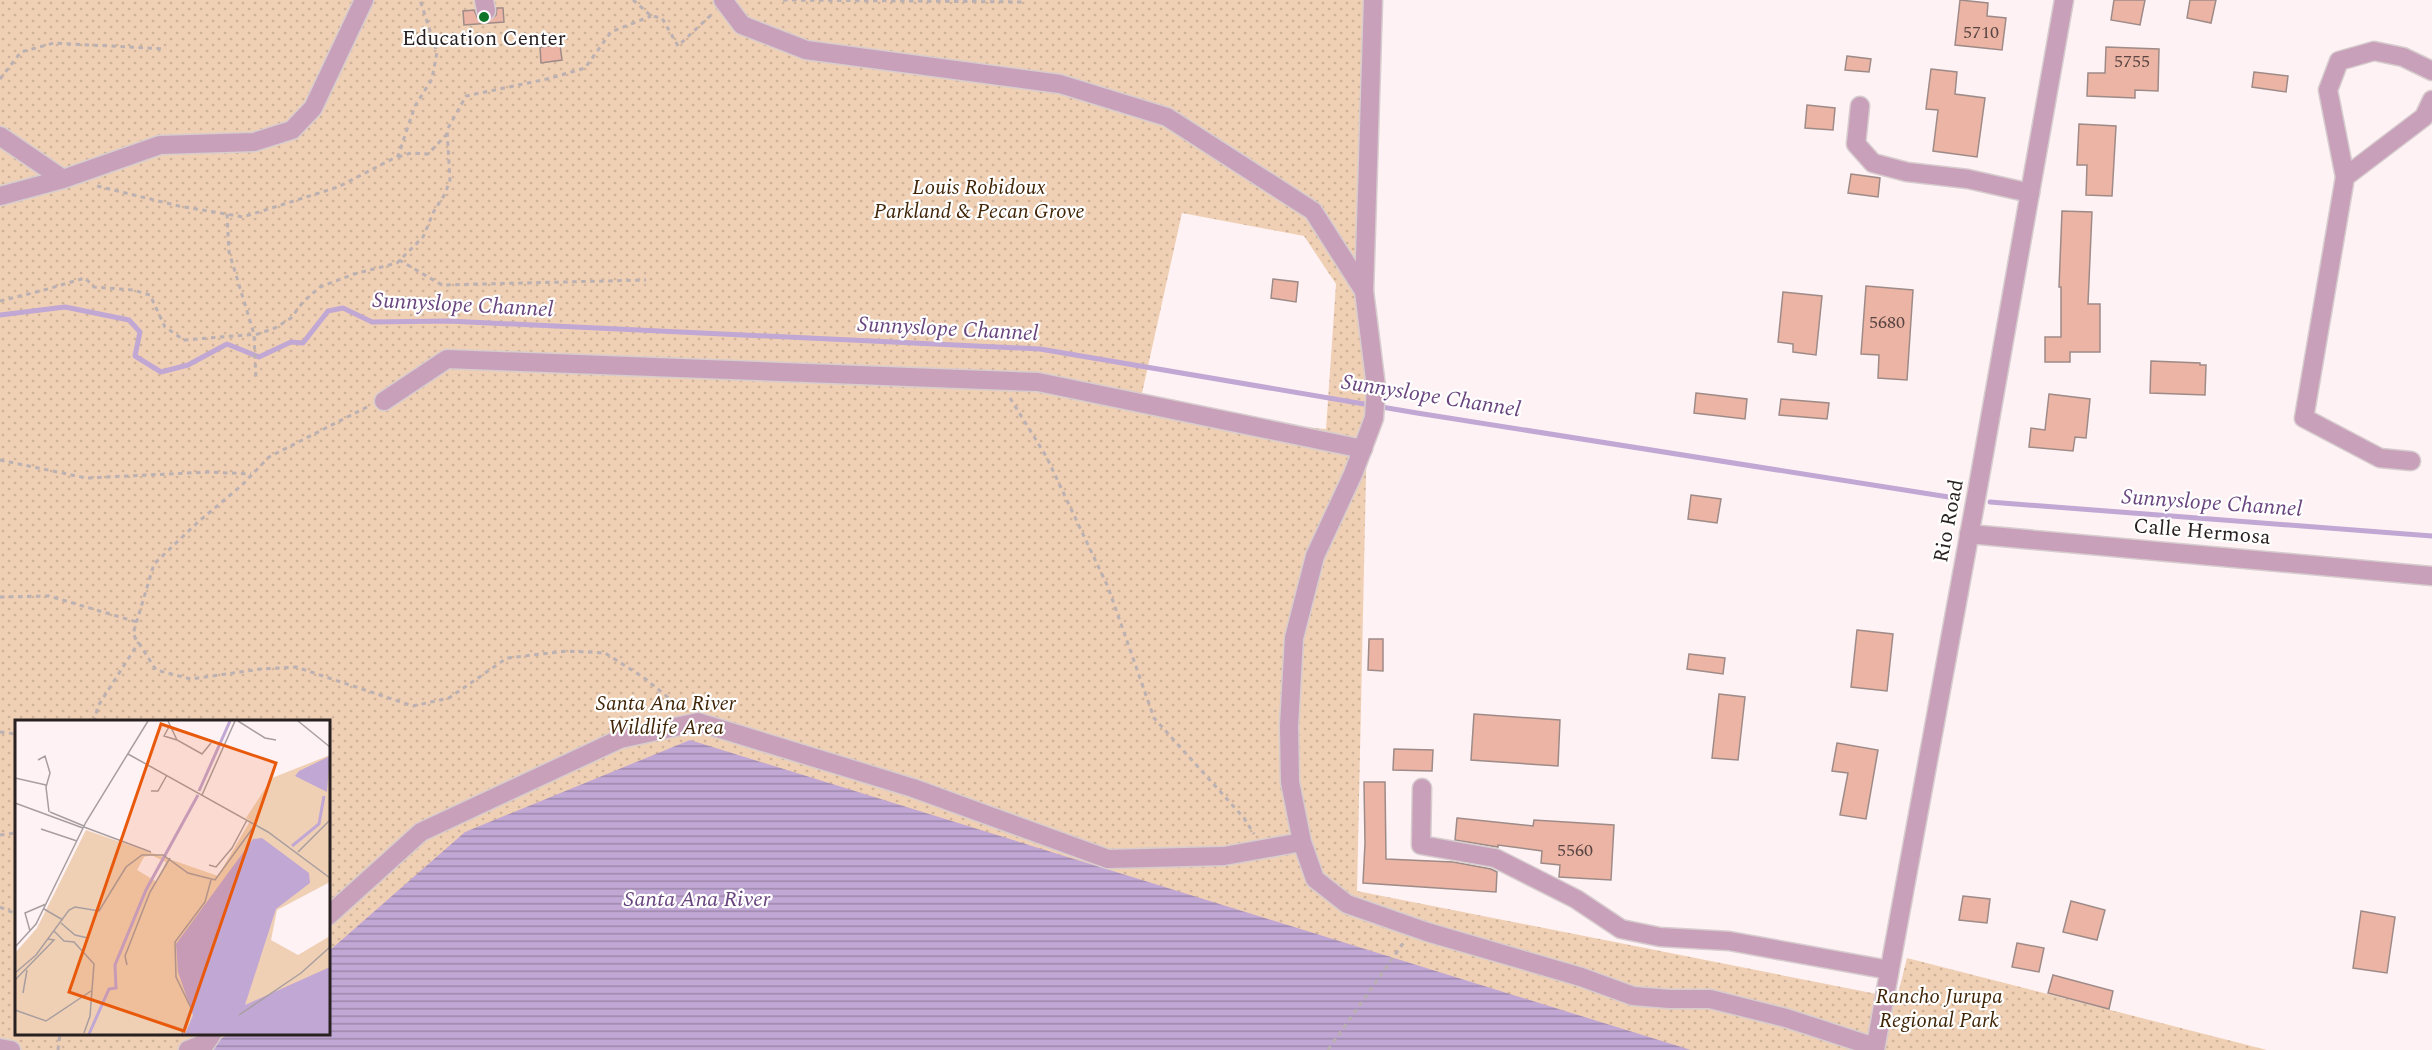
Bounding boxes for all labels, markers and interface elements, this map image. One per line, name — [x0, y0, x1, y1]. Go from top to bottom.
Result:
marker: Education Center — [477, 10, 491, 24]
house number: 5710 — [1963, 19, 1999, 46]
place label: Education Center — [402, 23, 566, 55]
house number: 5755 — [2114, 48, 2150, 75]
park label: Louis Robidoux Parkland & Pecan Grove — [874, 172, 1084, 228]
water label: Sunnyslope Channel — [372, 284, 554, 326]
water label: Sunnyslope Channel — [857, 308, 1039, 350]
house number: 5680 — [1869, 309, 1905, 336]
water label: Sunnyslope Channel — [1339, 366, 1523, 426]
street label: Rio Road — [1925, 477, 1973, 565]
water label: Sunnyslope Channel — [2121, 480, 2304, 526]
street label: Calle Hermosa — [2132, 510, 2273, 554]
park label: Santa Ana River Wildlife Area — [596, 688, 737, 744]
inset map — [15, 720, 330, 1035]
house number: 5560 — [1557, 837, 1593, 864]
water label: Santa Ana River — [624, 883, 771, 916]
park label: Rancho Jurupa Regional Park — [1875, 981, 2003, 1037]

